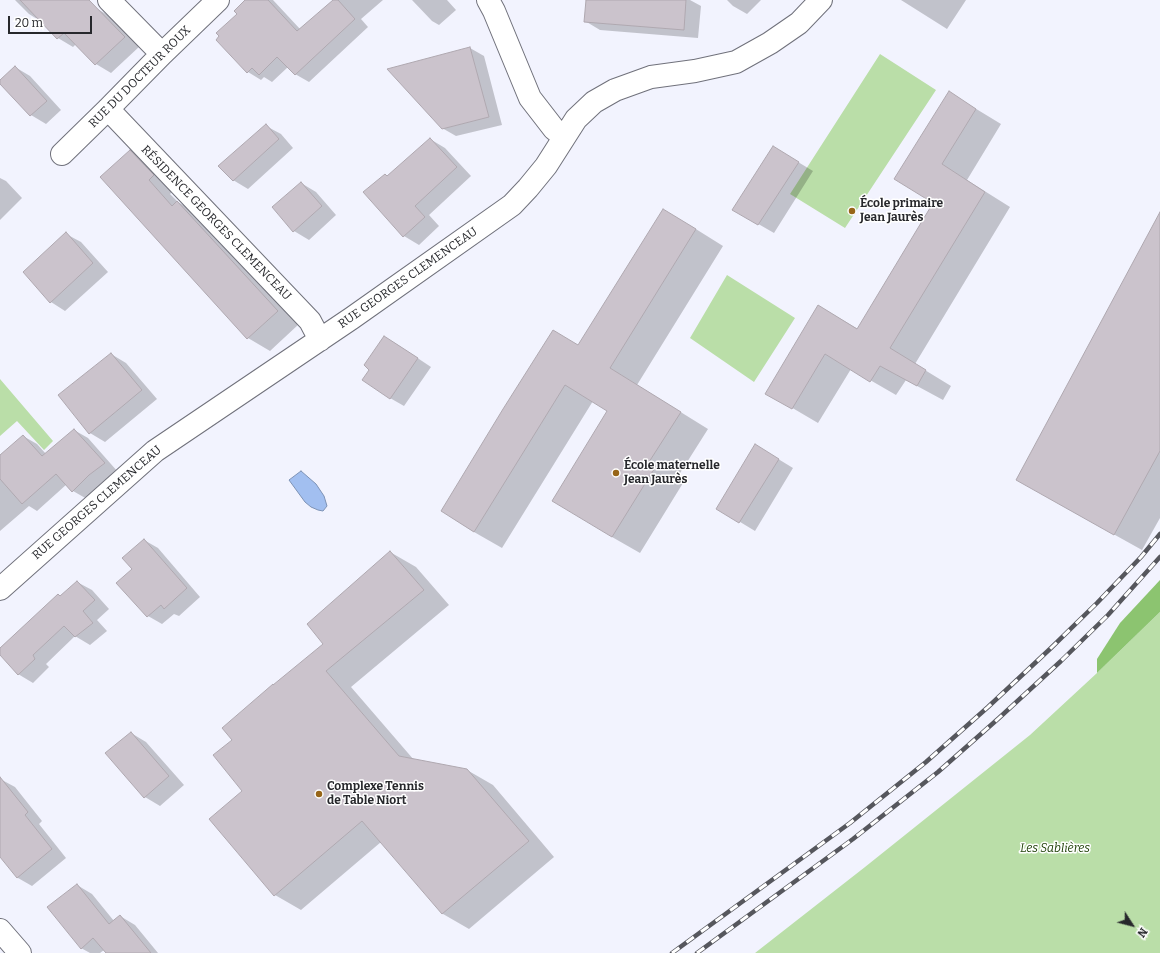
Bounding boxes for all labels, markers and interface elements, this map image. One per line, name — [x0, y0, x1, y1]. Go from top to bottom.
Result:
scale bar — [10, 8, 94, 34]
text: 20 m — [15, 16, 43, 30]
street label: RUE DU DOCTEUR ROUX — [86, 23, 194, 131]
street label: RÉSIDENCE GEORGES CLEMENCEAU — [138, 143, 294, 303]
place label: École primaire Jean Jaurès — [860, 197, 943, 225]
marker: École primaire Jean Jaurès — [847, 206, 857, 216]
street label: RUE GEORGES CLEMENCEAU — [336, 224, 480, 332]
street label: RUE GEORGES CLEMENCEAU — [29, 443, 165, 563]
place label: École maternelle Jean Jaurès — [624, 459, 720, 487]
marker: École maternelle Jean Jaurès — [611, 468, 621, 478]
place label: Complexe Tennis de Table Niort — [327, 780, 424, 808]
marker: Complexe Tennis de Table Niort — [314, 789, 324, 799]
park label: Les Sablières — [1020, 842, 1090, 856]
north arrow — [1112, 905, 1152, 945]
text: N — [1134, 925, 1150, 940]

